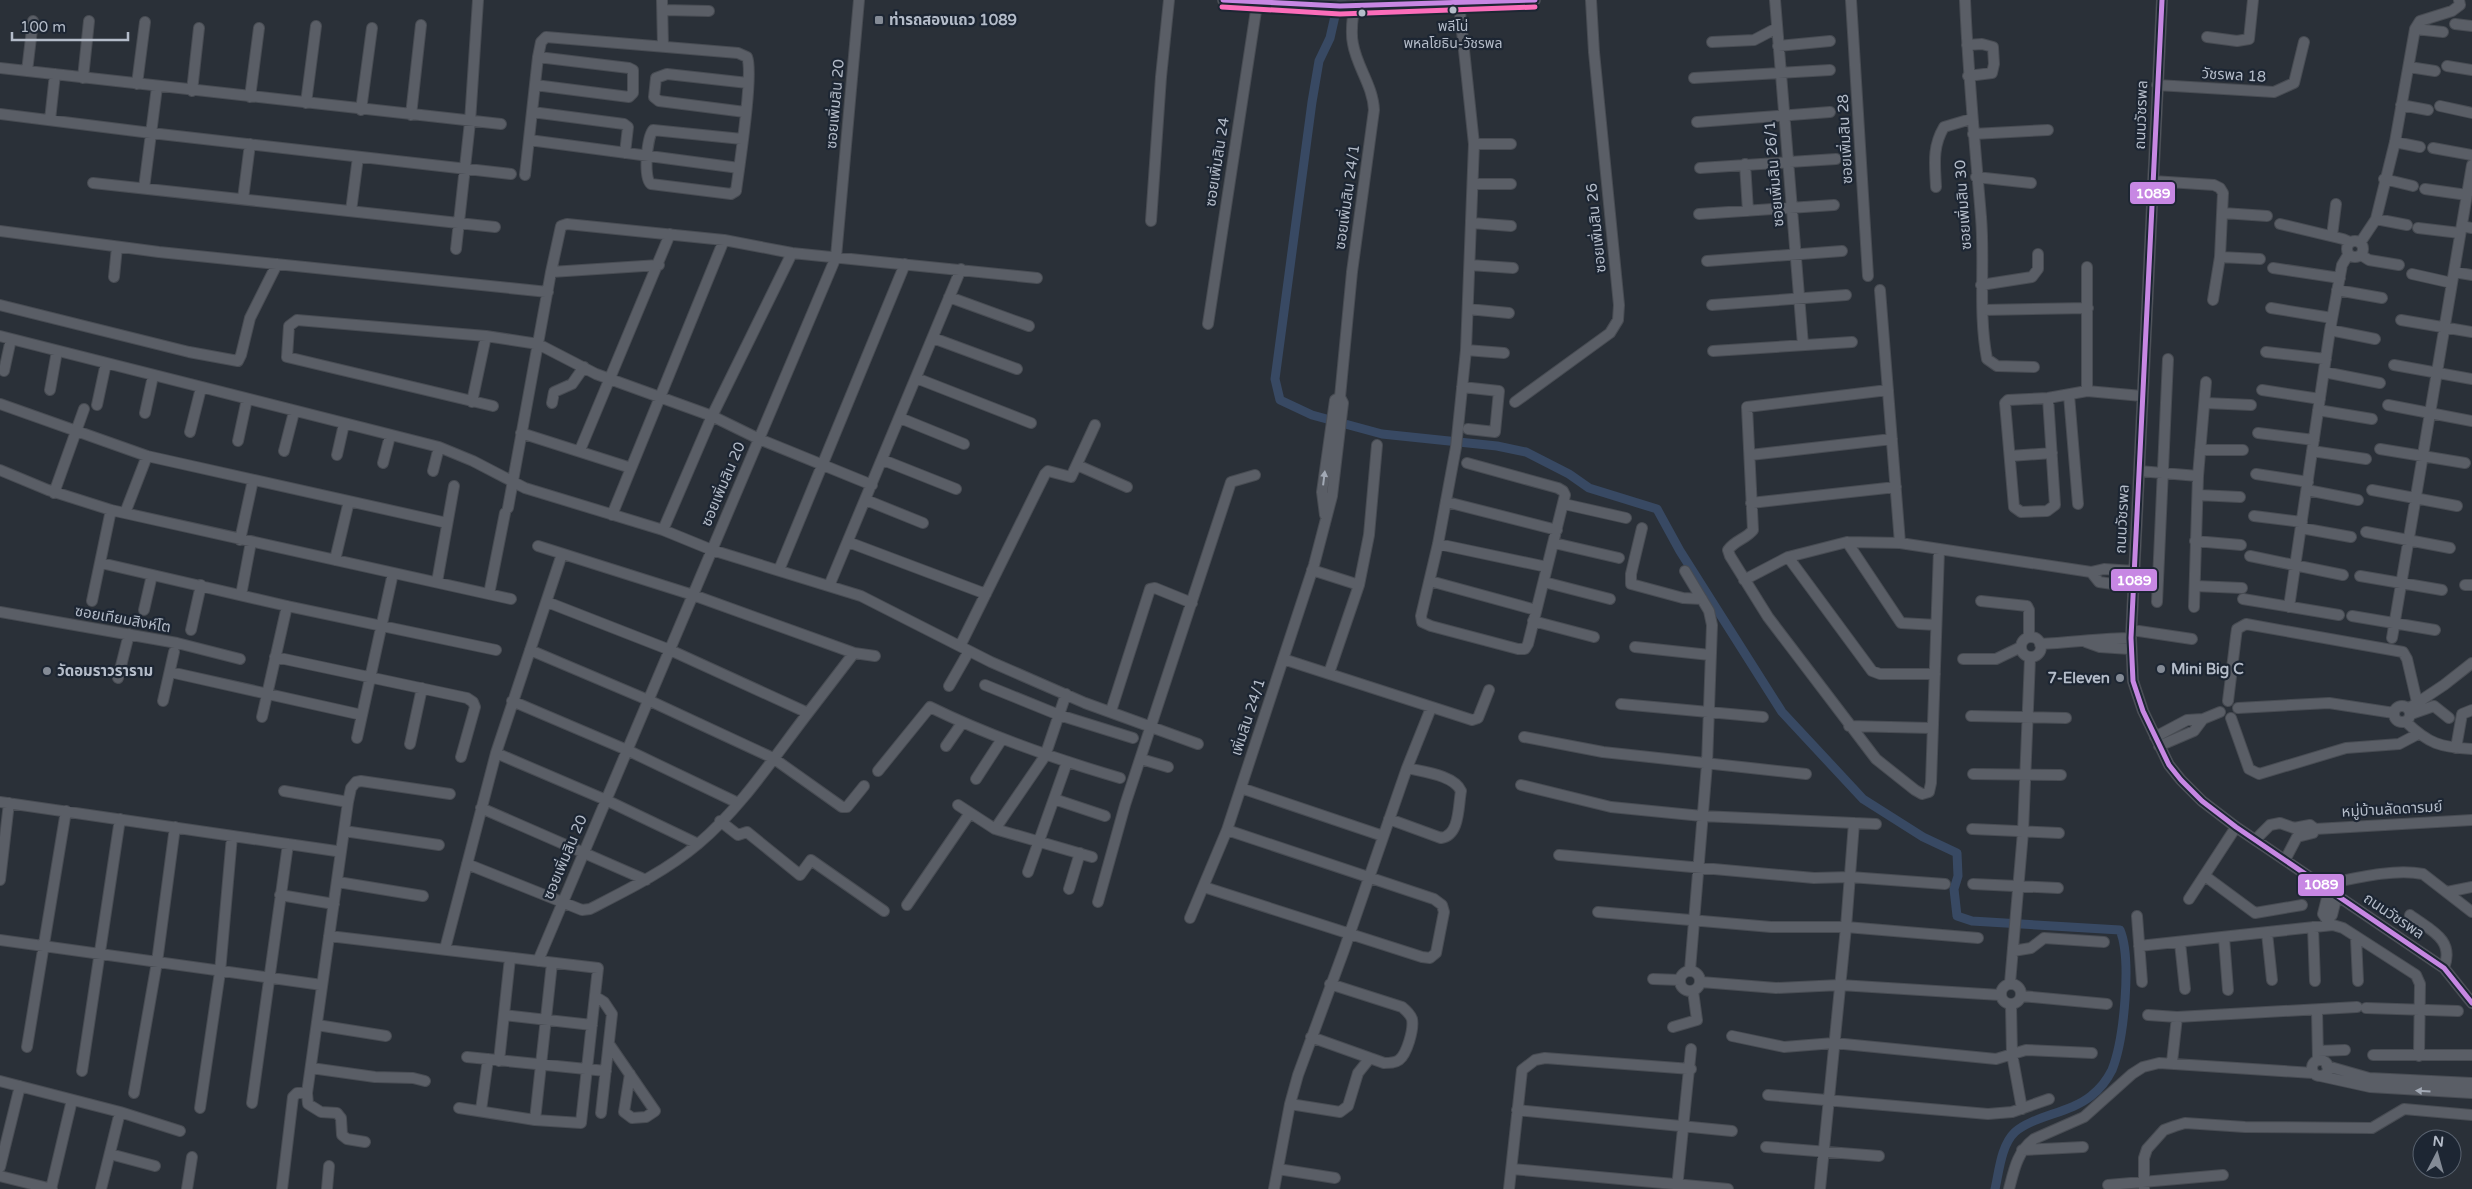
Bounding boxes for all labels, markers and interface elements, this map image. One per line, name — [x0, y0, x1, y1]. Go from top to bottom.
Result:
marker: พลีโน่ พหลโยธิน-วัชรพล — [1448, 5, 1458, 15]
unlabelled marker — [1357, 8, 1367, 18]
scale bar — [12, 10, 129, 42]
place label: ท่ารถสองแถว 1089 — [889, 11, 1017, 29]
marker: ท่ารถสองแถว 1089 — [873, 14, 885, 26]
text: 100 m — [20, 18, 66, 36]
place label: พลีโน่ พหลโยธิน-วัชรพล — [1403, 18, 1503, 52]
street label: ซอยเพิ่มสิน 20 — [821, 58, 848, 150]
street label: วัชรพล 18 — [2201, 64, 2267, 86]
street label: ถนนวัชรพล — [2131, 80, 2151, 150]
street label: ซอยเพิ่มสิน 28 — [1833, 94, 1856, 185]
street label: ซอยเพิ่มสิน 24 — [1200, 116, 1233, 208]
street label: ซอยเพิ่มสิน 26/1 — [1759, 120, 1788, 228]
street label: ซอยเพิ่มสิน 24/1 — [1330, 143, 1363, 251]
street label: ซอยเพิ่มสิน 30 — [1950, 159, 1975, 251]
line badge: 1089 — [2129, 181, 2176, 205]
street label: ซอยเพิ่มสิน 26 — [1581, 182, 1610, 274]
text: 1089 — [2135, 185, 2171, 202]
street label: ซอยเพิ่มสิน 20 — [696, 439, 749, 529]
one-way arrow — [1320, 469, 1328, 485]
street label: ถนนวัชรพล — [2111, 484, 2133, 554]
line badge: 1089 — [2110, 568, 2158, 592]
text: 1089 — [2116, 572, 2152, 589]
street label: ซอยเทียมสิงห์โต — [74, 602, 172, 636]
place label: Mini Big C — [2171, 660, 2244, 679]
place label: วัดอมราวราราม — [57, 662, 153, 680]
marker: Mini Big C — [2155, 663, 2167, 675]
marker: วัดอมราวราราม — [41, 665, 53, 677]
place label: 7-Eleven — [2048, 669, 2110, 687]
marker: 7-Eleven — [2114, 672, 2126, 684]
street label: เพิ่มสิน 24/1 — [1226, 676, 1269, 758]
street label: หมู่บ้านลัดดารมย์ — [2341, 797, 2443, 821]
street label: ซอยเพิ่มสิน 20 — [538, 812, 591, 902]
line badge: 1089 — [2297, 873, 2345, 897]
text: 1089 — [2303, 876, 2339, 893]
street label: ถนนวัชรพล — [2360, 889, 2428, 943]
one-way arrow — [2415, 1086, 2431, 1094]
north arrow — [2412, 1129, 2462, 1179]
text: N — [2432, 1133, 2445, 1151]

